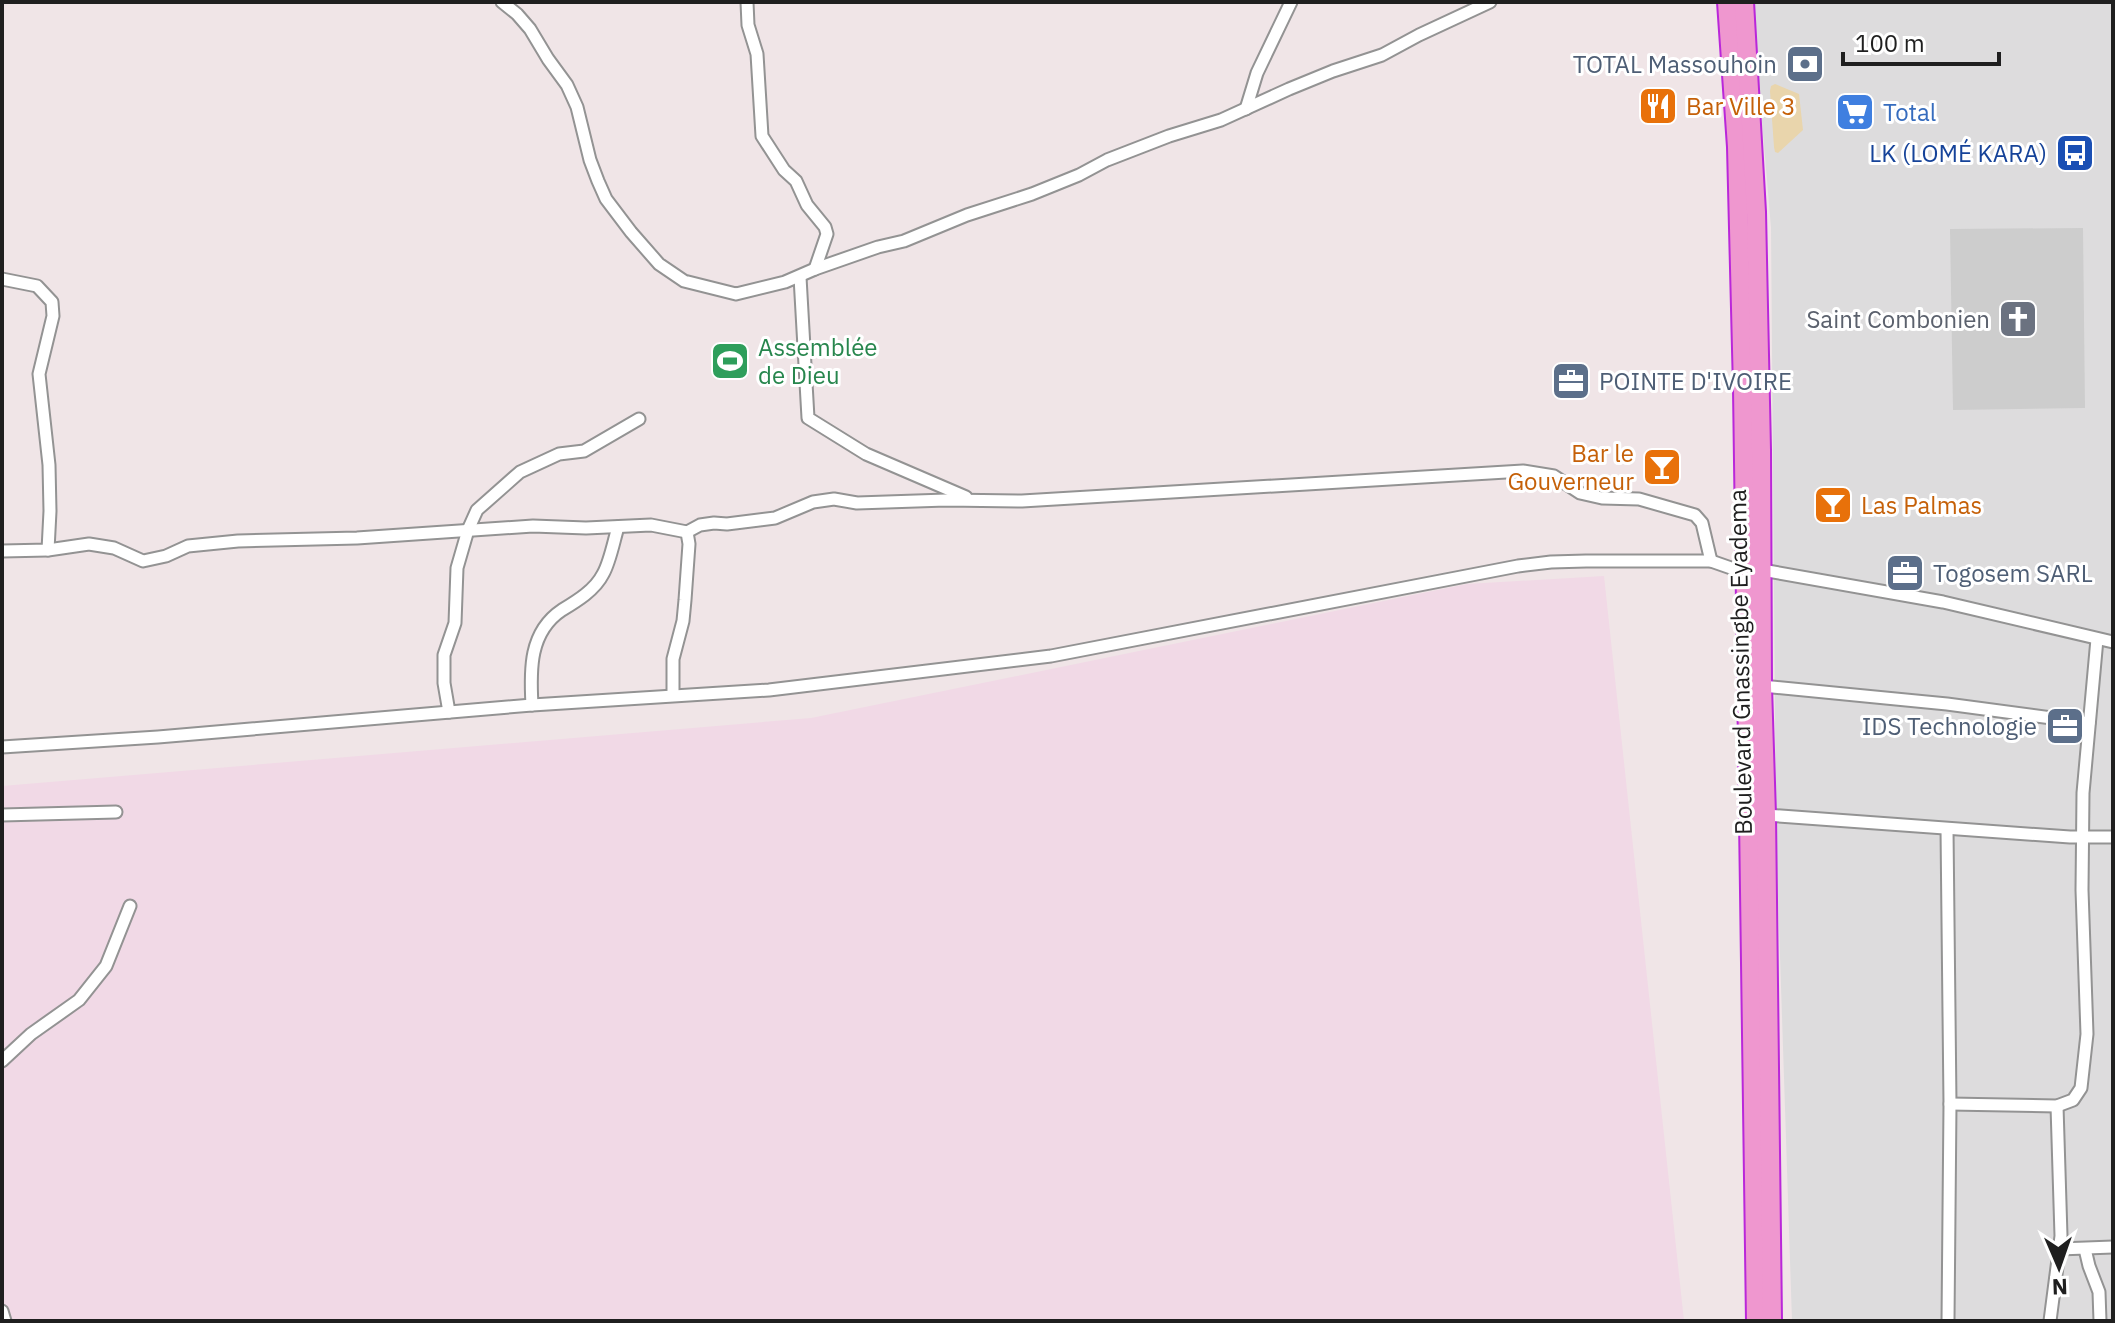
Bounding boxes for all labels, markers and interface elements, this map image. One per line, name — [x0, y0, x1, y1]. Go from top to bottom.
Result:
scale bar — [1843, 16, 1999, 66]
text: 100 m — [1855, 27, 1925, 59]
bank icon: TOTAL Massouhoin — [1784, 43, 1826, 85]
place label: TOTAL Massouhoin — [1573, 48, 1777, 80]
restaurant icon: Bar Ville 3 — [1637, 85, 1679, 127]
place label: Bar Ville 3 — [1686, 90, 1796, 122]
supermarket icon: Total — [1834, 91, 1876, 133]
place label: Total — [1883, 96, 1936, 128]
bus stop icon: LK (LOMÉ KARA) — [2054, 132, 2096, 174]
place label: LK (LOMÉ KARA) — [1869, 137, 2047, 169]
church icon: Saint Combonien — [1997, 298, 2039, 340]
place label: Saint Combonien — [1806, 303, 1990, 335]
place label: Assemblée de Dieu — [758, 331, 878, 391]
sports icon: Assemblée de Dieu — [709, 340, 751, 382]
office icon: POINTE D'IVOIRE — [1550, 360, 1592, 402]
place label: POINTE D'IVOIRE — [1599, 365, 1792, 397]
place label: Bar le Gouverneur — [1507, 437, 1634, 497]
bar icon: Bar le Gouverneur — [1641, 446, 1683, 488]
bar icon: Las Palmas — [1812, 484, 1854, 526]
street label: Boulevard Gnassingbe Eyadema — [1721, 489, 1759, 835]
place label: Las Palmas — [1861, 489, 1982, 521]
office icon: Togosem SARL — [1884, 552, 1926, 594]
place label: Togosem SARL — [1933, 557, 2093, 589]
office icon: IDS Technologie — [2044, 705, 2086, 747]
place label: IDS Technologie — [1862, 710, 2037, 742]
north arrow — [2019, 1227, 2099, 1307]
text: N — [2051, 1273, 2068, 1302]

